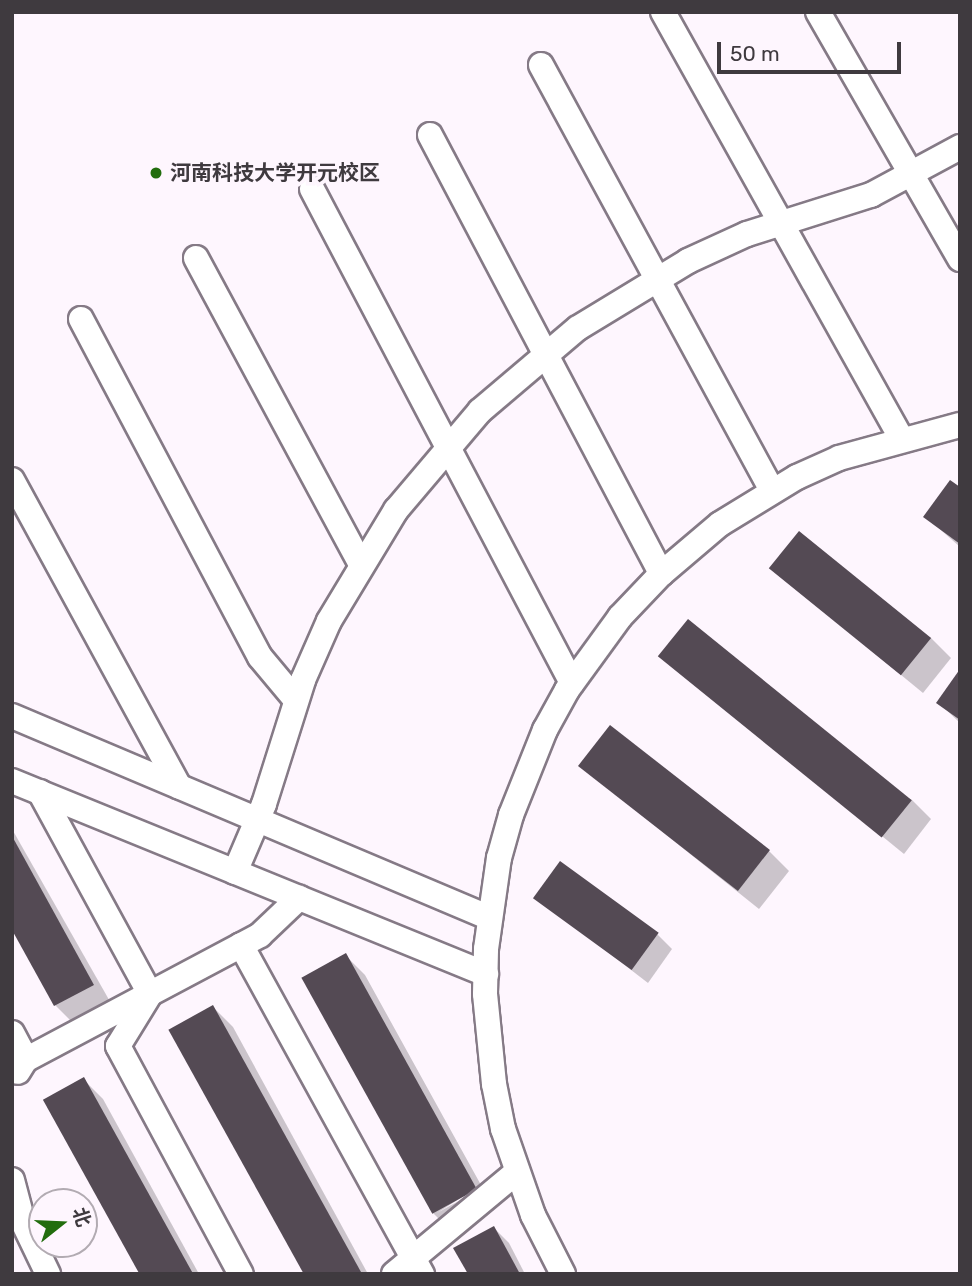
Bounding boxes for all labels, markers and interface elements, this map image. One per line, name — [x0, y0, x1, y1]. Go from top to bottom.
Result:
scale bar — [720, 28, 904, 72]
text: 50 m — [730, 41, 780, 66]
place label: 河南科技大学开元校区 — [170, 160, 380, 186]
marker: 河南科技大学开元校区 — [148, 165, 164, 181]
north arrow — [28, 1188, 98, 1258]
text: 北 — [68, 1204, 95, 1230]

